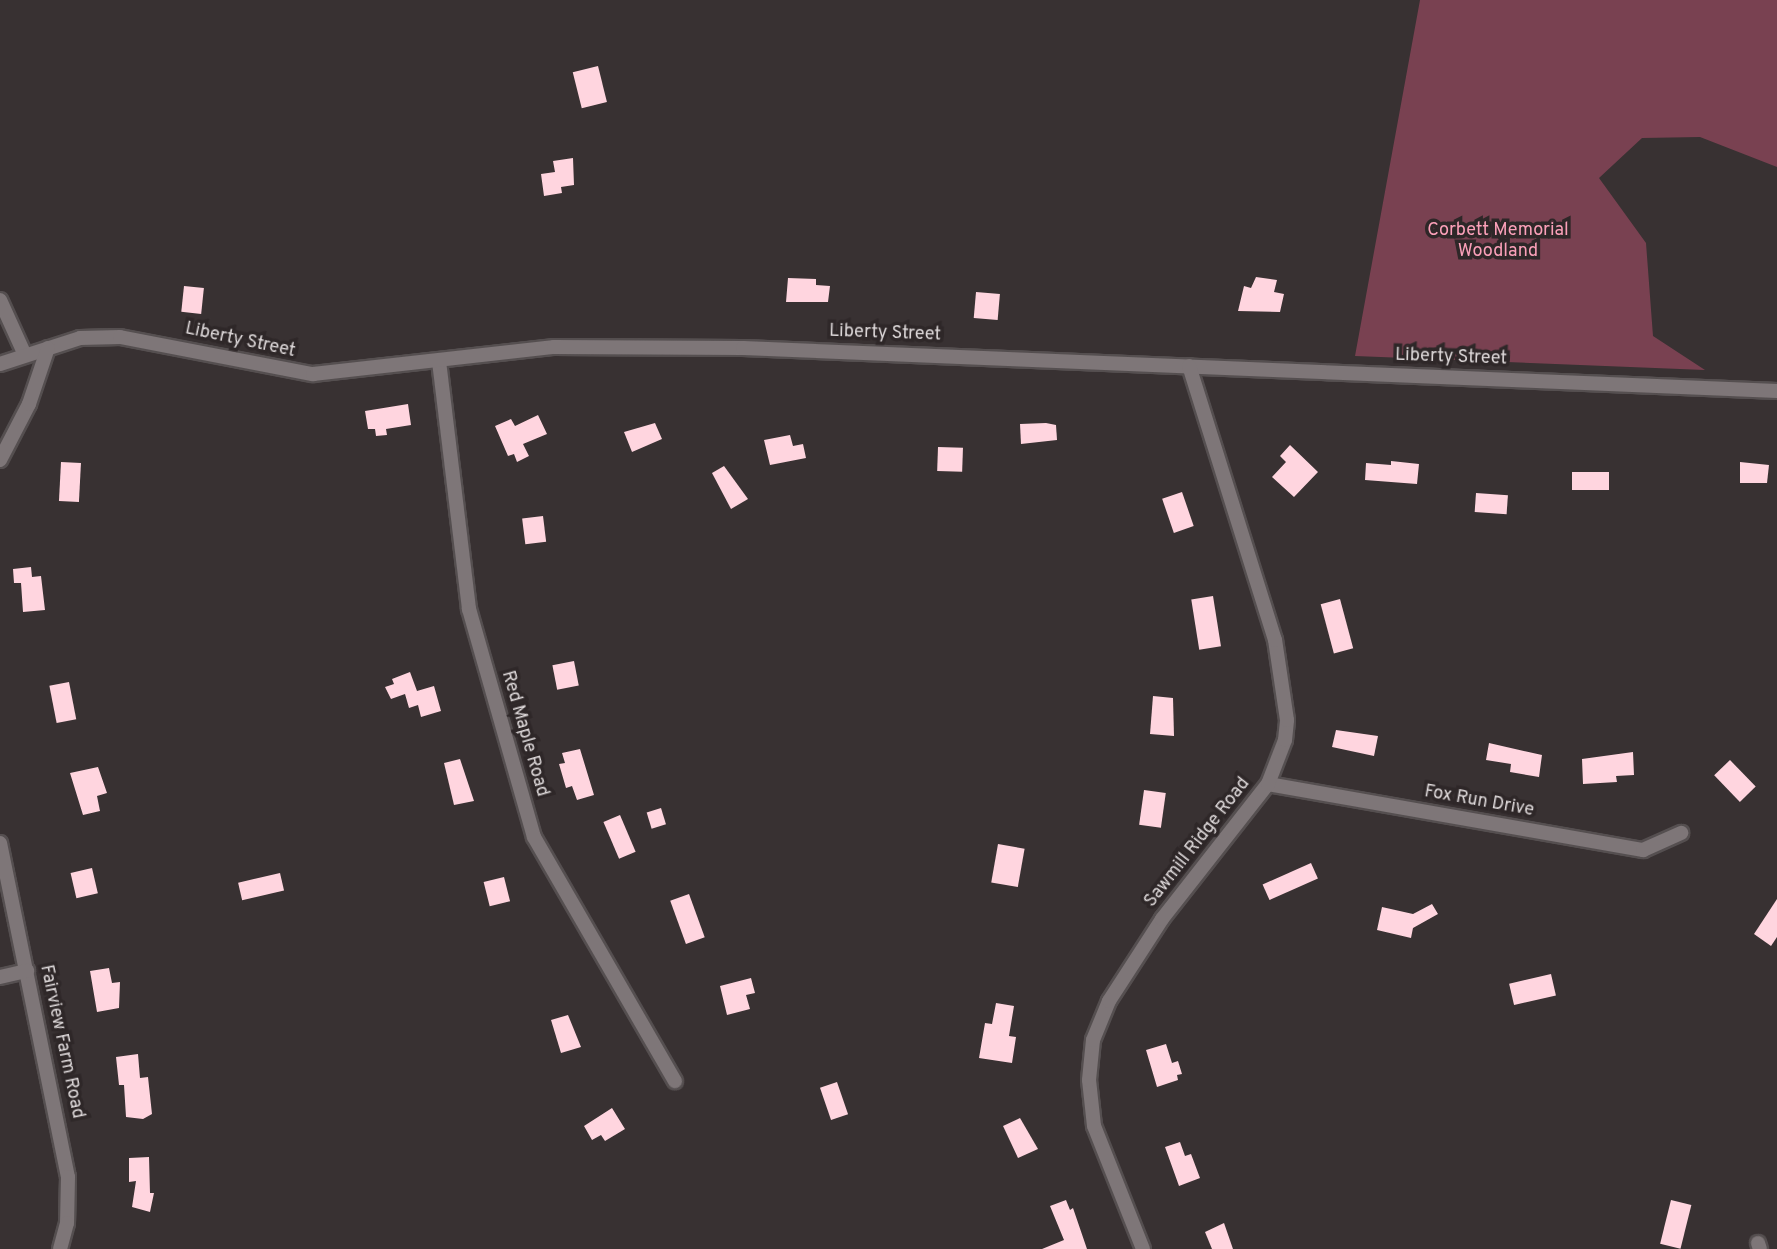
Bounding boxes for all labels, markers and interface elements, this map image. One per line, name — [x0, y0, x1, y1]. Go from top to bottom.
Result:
park label: Corbett Memorial Woodland — [1427, 221, 1569, 264]
street label: Liberty Street — [183, 319, 297, 363]
street label: Liberty Street — [829, 321, 941, 347]
street label: Liberty Street — [1395, 345, 1507, 371]
street label: Red Maple Road — [496, 669, 552, 799]
street label: Sawmill Ridge Road — [1141, 774, 1255, 912]
street label: Fox Run Drive — [1423, 782, 1535, 822]
street label: Fairview Farm Road — [34, 963, 88, 1121]

